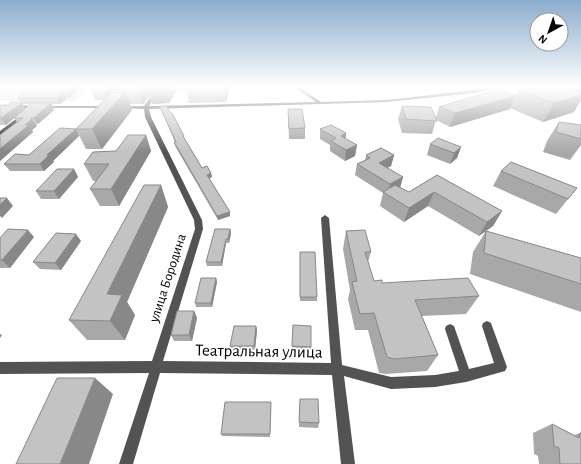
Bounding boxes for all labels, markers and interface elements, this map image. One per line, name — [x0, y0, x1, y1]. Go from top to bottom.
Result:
north arrow — [529, 12, 569, 52]
text: N — [536, 33, 549, 46]
street label: улица Бородина — [147, 231, 189, 325]
street label: Театральная улица — [195, 341, 323, 362]

